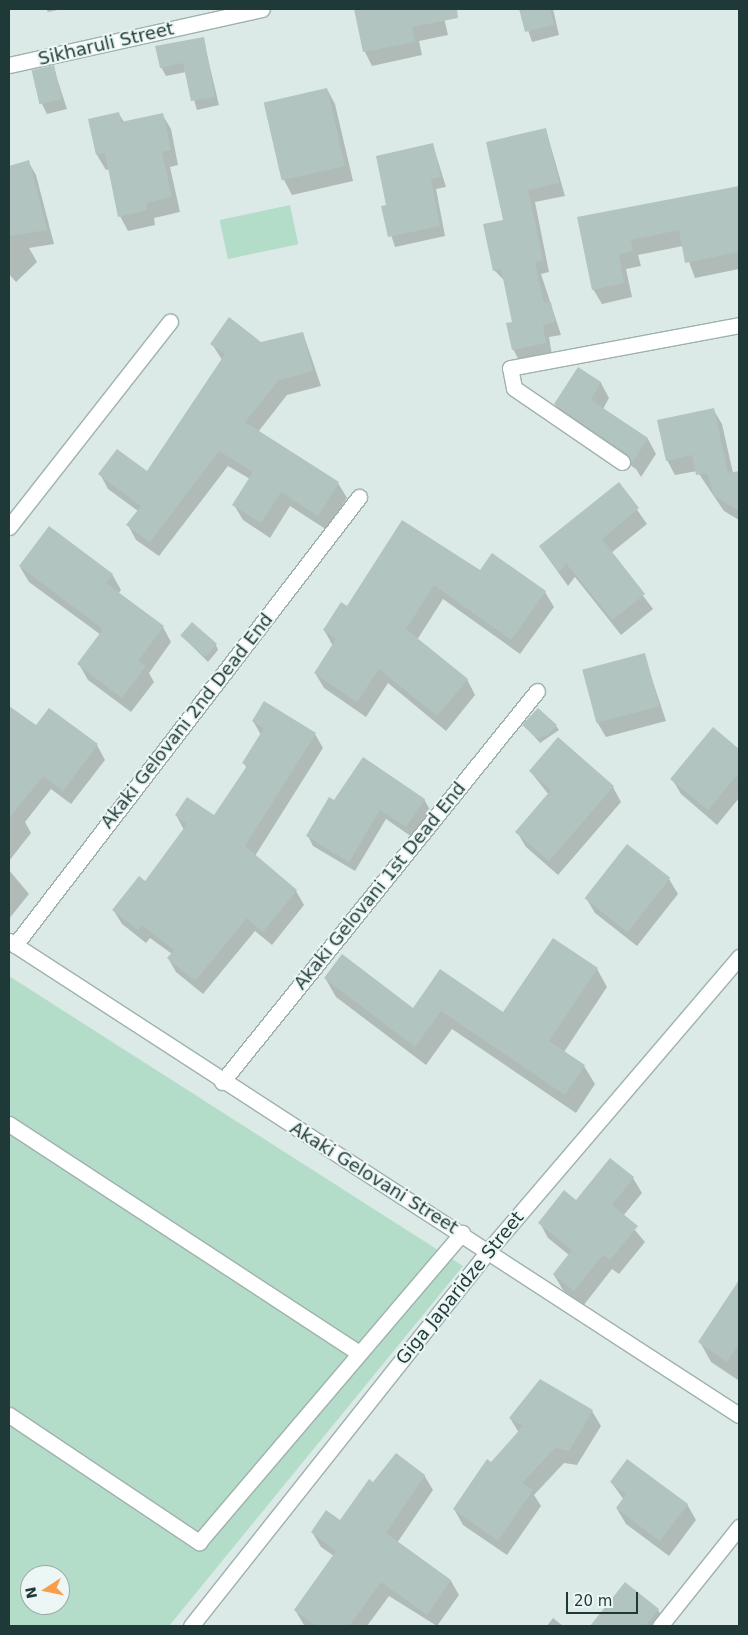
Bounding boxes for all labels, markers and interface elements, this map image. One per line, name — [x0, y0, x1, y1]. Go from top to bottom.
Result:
street label: Sikharuli Street — [36, 18, 176, 70]
street label: Akaki Gelovani 2nd Dead End — [96, 609, 278, 833]
street label: Akaki Gelovani 1st Dead End — [290, 778, 470, 994]
street label: Akaki Gelovani Street — [286, 1117, 462, 1239]
street label: Giga Japaridze Street — [392, 1207, 528, 1369]
north arrow — [20, 1565, 70, 1615]
scale bar — [568, 1582, 640, 1614]
text: N — [22, 1585, 40, 1600]
text: 20 m — [574, 1592, 612, 1610]

